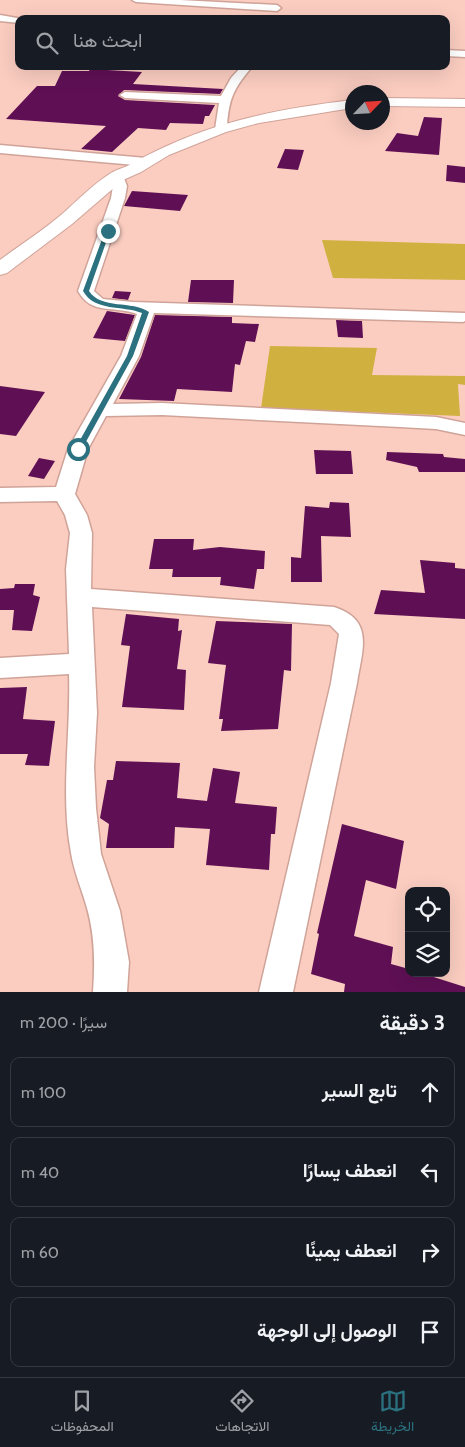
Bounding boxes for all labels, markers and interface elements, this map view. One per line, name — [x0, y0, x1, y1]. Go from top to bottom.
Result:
search box — [15, 15, 450, 70]
icon: search — [33, 29, 61, 57]
text: ابحث هنا — [73, 29, 142, 52]
north arrow — [345, 85, 390, 130]
route end — [97, 220, 120, 243]
route start — [67, 438, 90, 461]
map controls — [405, 887, 450, 977]
button: locate — [405, 887, 450, 932]
button: layers — [405, 932, 450, 977]
text: 3 دقيقة — [379, 1010, 445, 1035]
text: سيرًا · 200 m — [20, 1013, 107, 1032]
icon: ahead — [416, 1078, 444, 1106]
text: تابع السير — [322, 1079, 397, 1102]
text: 100 m — [21, 1083, 66, 1102]
icon: left — [416, 1158, 444, 1186]
text: انعطف يسارًا — [303, 1159, 397, 1182]
text: 40 m — [21, 1163, 59, 1182]
icon: right — [416, 1238, 444, 1266]
text: انعطف يمينًا — [305, 1239, 397, 1262]
text: 60 m — [21, 1243, 59, 1262]
icon: arrive — [416, 1318, 444, 1346]
text: الوصول إلى الوجهة — [257, 1319, 397, 1342]
tab: المحفوظات — [51, 1387, 114, 1439]
tab: الاتجاهات — [215, 1387, 270, 1439]
tab: الخريطة — [371, 1387, 414, 1439]

